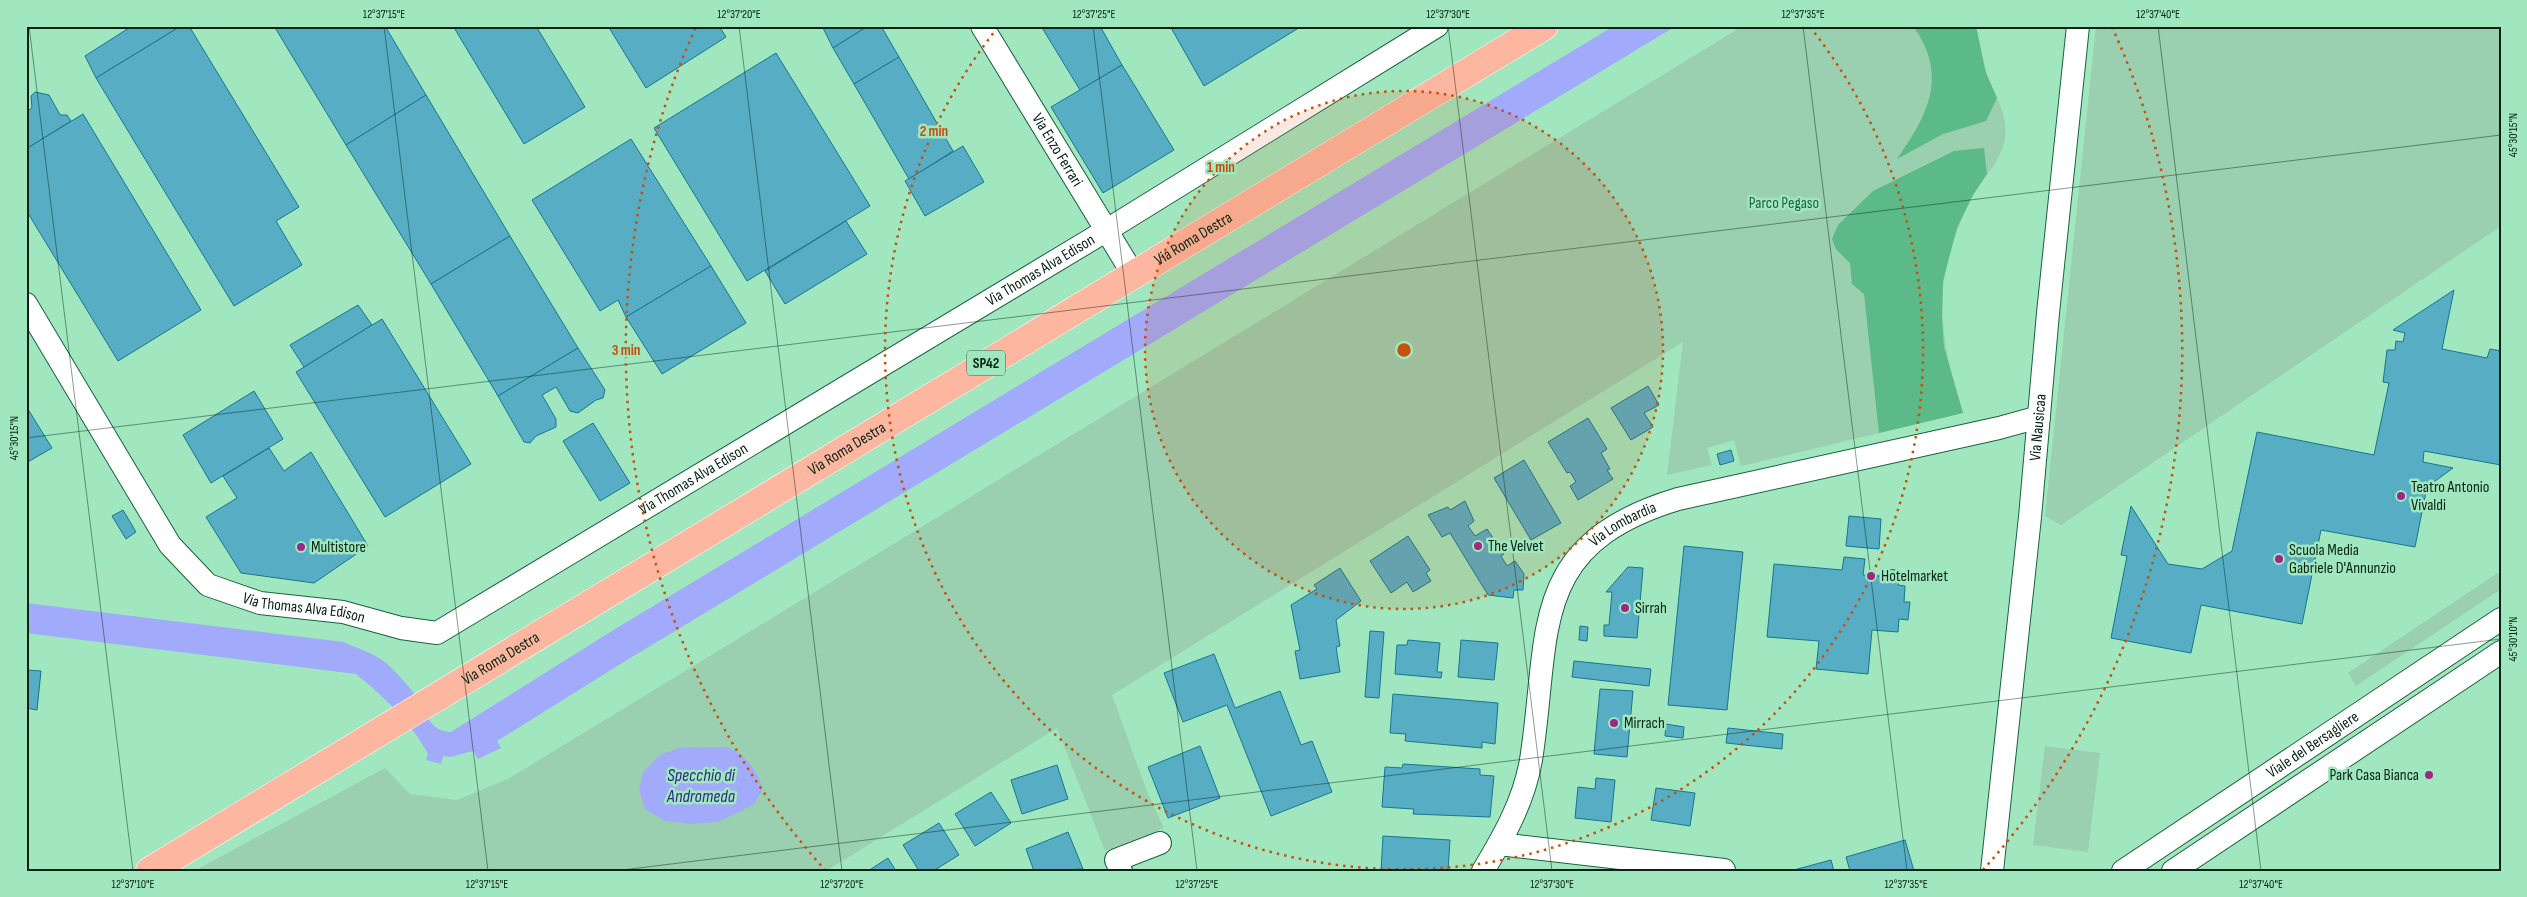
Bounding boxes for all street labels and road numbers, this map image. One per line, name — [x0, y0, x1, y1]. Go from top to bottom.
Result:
street label: Via Enzo Ferrari — [1028, 110, 1087, 190]
street label: Via Roma Destra — [1151, 208, 1236, 269]
street label: Via Thomas Alva Edison — [982, 230, 1098, 310]
road number: SP42 — [967, 350, 1005, 376]
street label: Via Nausicaa — [2025, 393, 2050, 462]
street label: Via Roma Destra — [805, 418, 889, 479]
street label: Via Thomas Alva Edison — [635, 439, 751, 519]
street label: Via Lombardia — [1585, 498, 1659, 551]
street label: Via Thomas Alva Edison — [240, 588, 367, 627]
street label: Via Roma Destra — [458, 628, 543, 689]
street label: Viale del Bersagliere — [2263, 707, 2362, 782]

